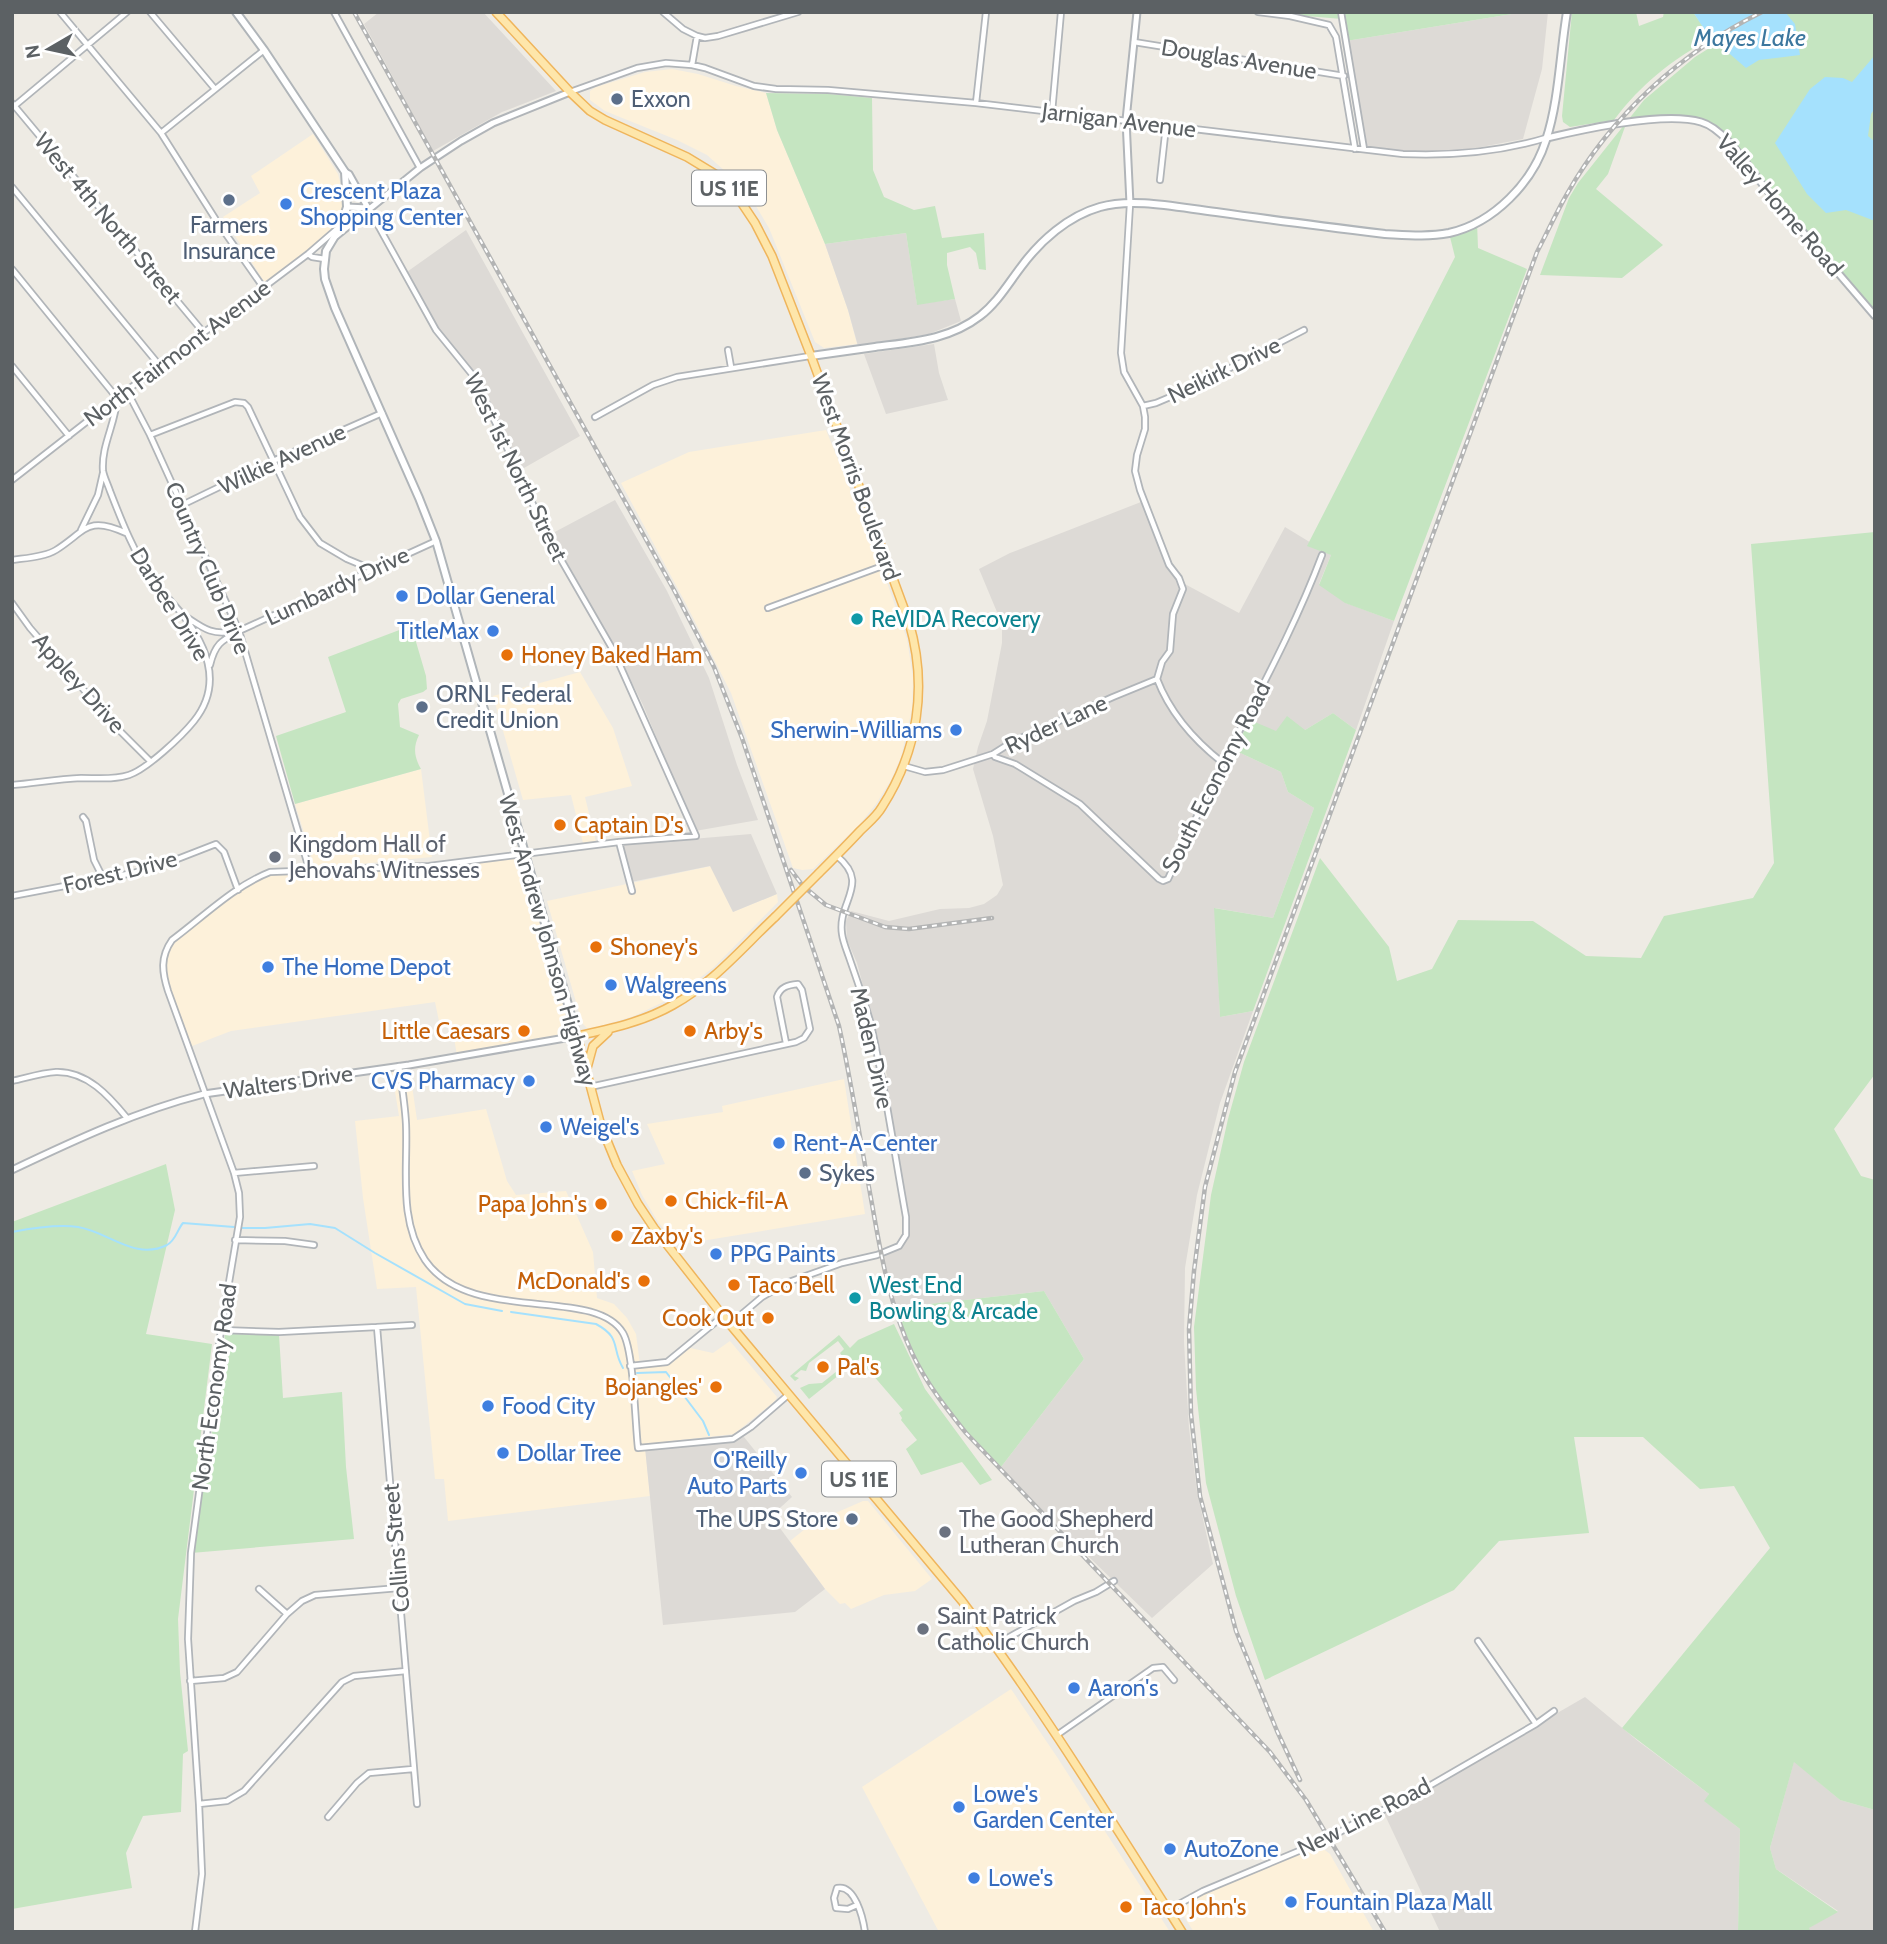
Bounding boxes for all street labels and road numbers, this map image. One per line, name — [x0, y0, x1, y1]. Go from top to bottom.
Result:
street label: Douglas Avenue — [1159, 33, 1319, 85]
street label: Jarnigan Avenue — [1039, 97, 1198, 143]
street label: West 4th North Street — [28, 127, 188, 309]
street label: Valley Home Road — [1711, 128, 1849, 282]
road number: US 11E — [692, 170, 766, 206]
street label: North Fairmont Avenue — [78, 274, 276, 432]
street label: Neikirk Drive — [1163, 331, 1285, 409]
street label: West 1st North Street — [458, 369, 574, 566]
street label: West Morris Boulevard — [806, 370, 906, 584]
street label: Wilkie Avenue — [214, 417, 350, 501]
street label: Country Club Drive — [159, 478, 257, 658]
street label: Lumbardy Drive — [261, 540, 414, 632]
street label: Darbee Drive — [124, 542, 216, 666]
street label: Appley Drive — [27, 627, 131, 739]
street label: South Economy Road — [1156, 677, 1276, 877]
street label: Ryder Lane — [1001, 688, 1112, 760]
street label: West Andrew Johnson Highway — [493, 791, 603, 1090]
street label: Forest Drive — [60, 844, 180, 900]
street label: Maden Drive — [844, 985, 900, 1112]
street label: Walters Drive — [222, 1059, 355, 1105]
street label: North Economy Road — [186, 1282, 242, 1492]
road number: US 11E — [822, 1462, 896, 1496]
street label: Collins Street — [376, 1482, 416, 1613]
street label: New Line Road — [1293, 1771, 1435, 1863]

